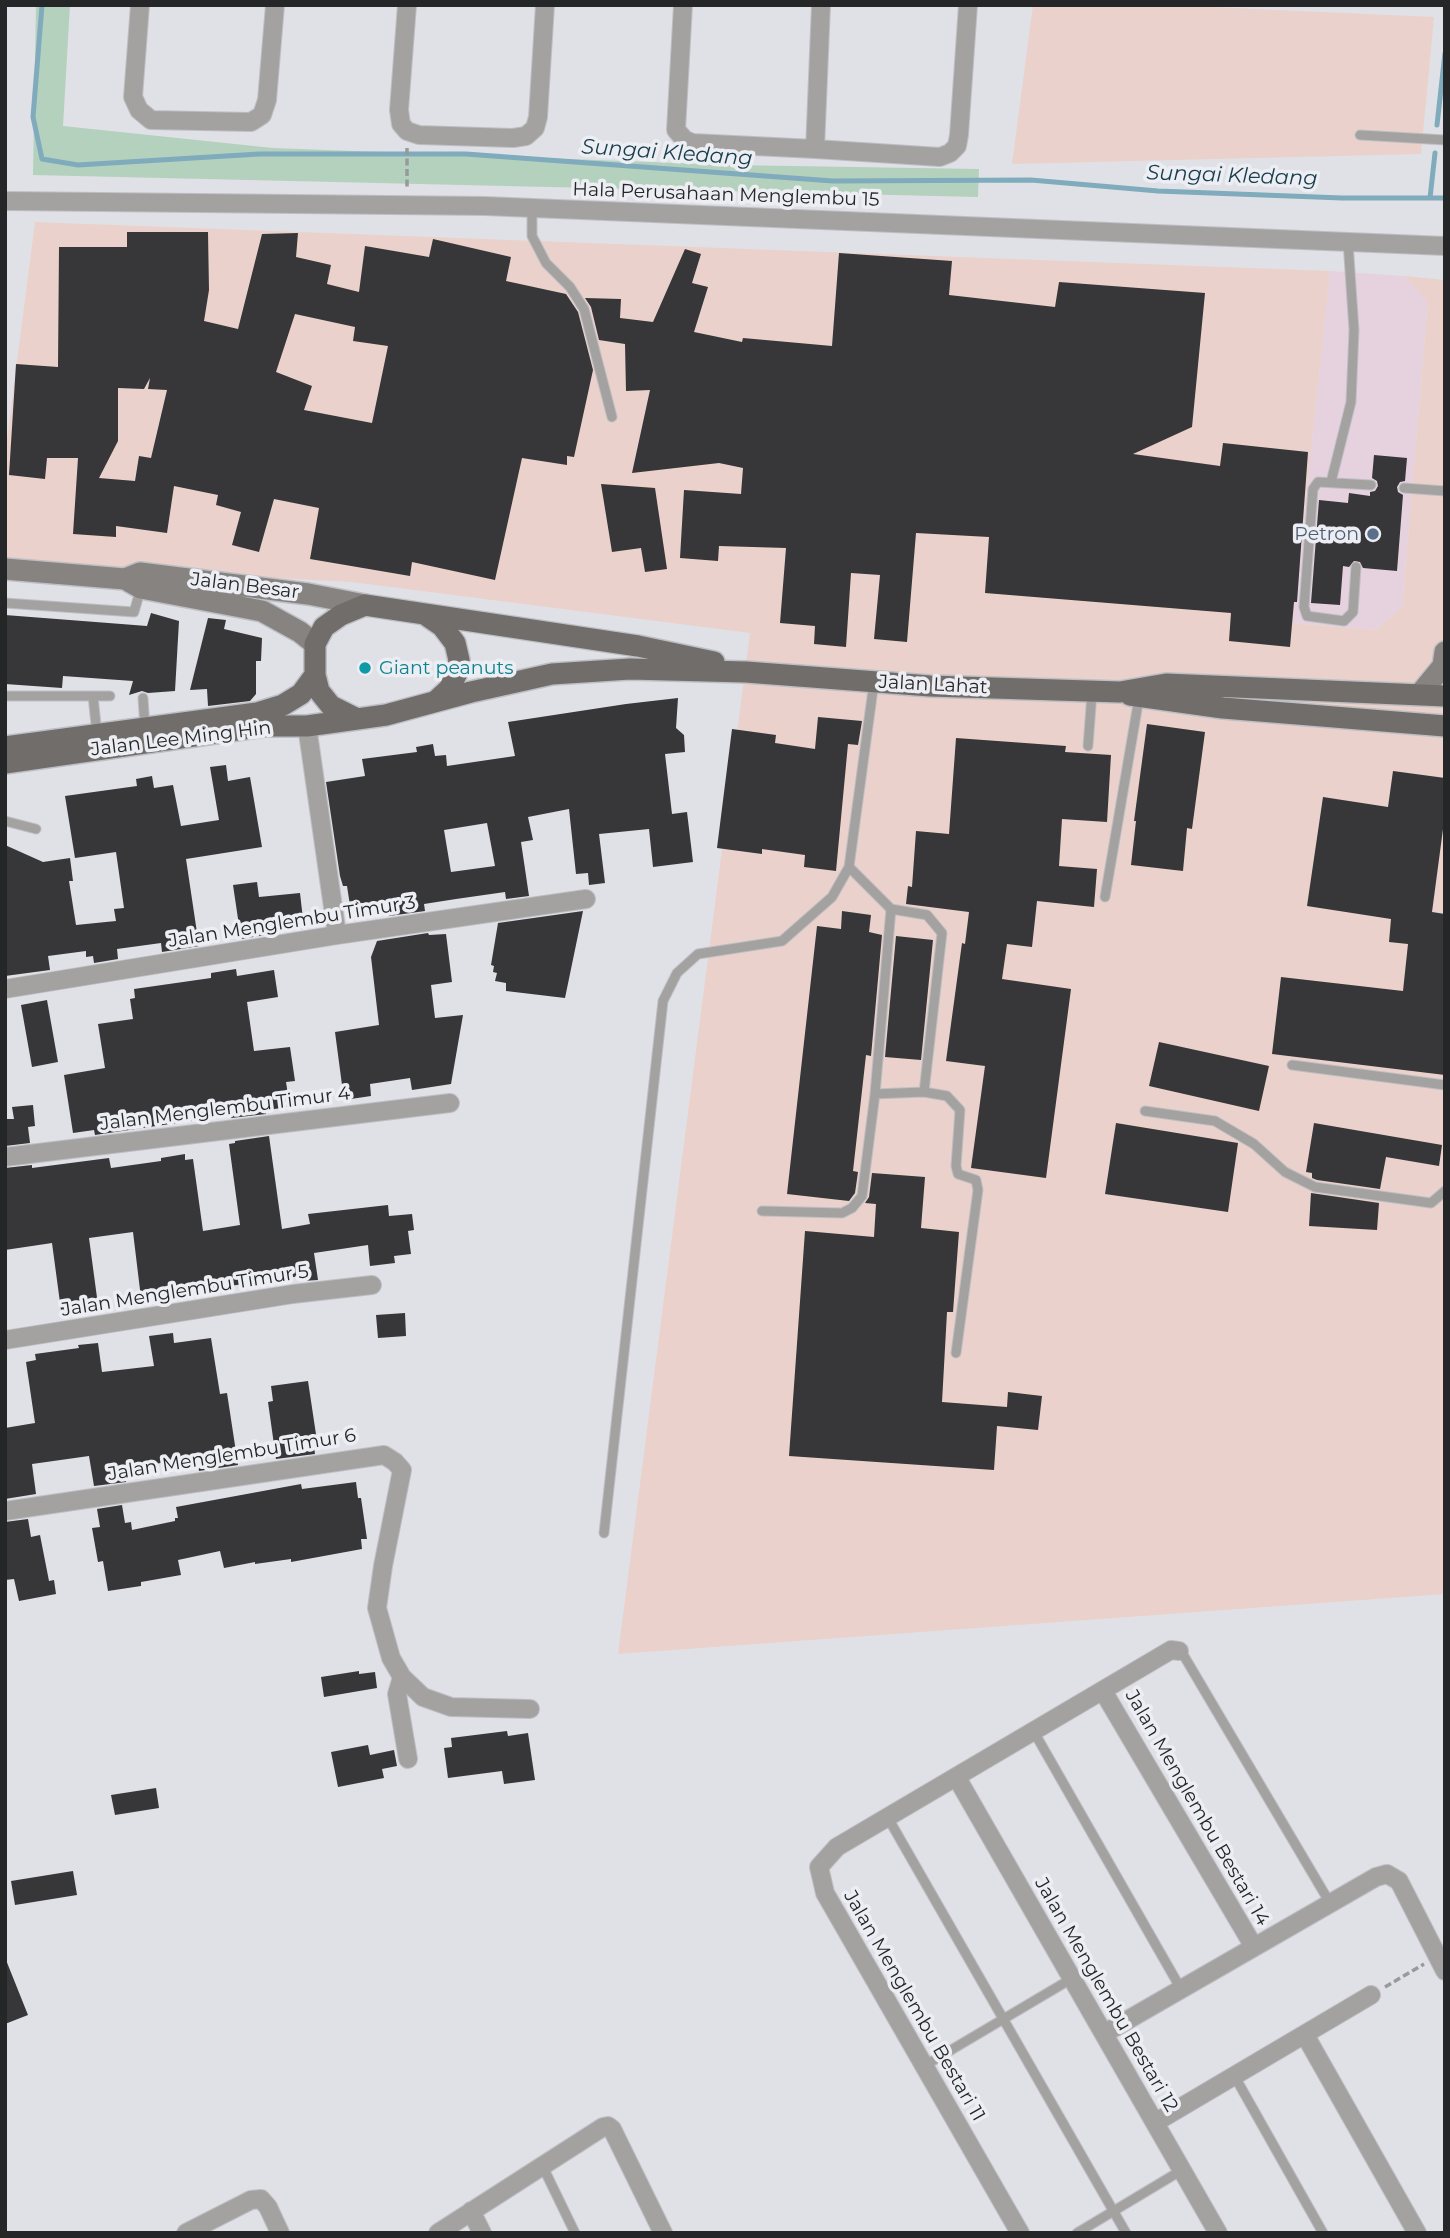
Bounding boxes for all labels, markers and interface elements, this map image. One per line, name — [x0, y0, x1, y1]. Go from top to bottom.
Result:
water label: Sungai Kledang — [581, 134, 753, 172]
water label: Sungai Kledang — [1146, 160, 1318, 192]
street label: Hala Perusahaan Menglembu 15 — [572, 178, 880, 212]
place label: Petron — [1294, 523, 1359, 545]
marker: Petron — [1365, 526, 1381, 542]
street label: Jalan Besar — [190, 568, 300, 604]
place label: Giant peanuts — [379, 657, 513, 679]
marker: Giant peanuts — [357, 660, 373, 676]
street label: Jalan Lahat — [878, 671, 988, 699]
street label: Jalan Lee Ming Hin — [90, 717, 272, 761]
street label: Jalan Menglembu Timur 3 — [167, 891, 417, 953]
street label: Jalan Menglembu Timur 4 — [99, 1082, 351, 1136]
street label: Jalan Menglembu Timur 5 — [60, 1260, 310, 1322]
street label: Jalan Menglembu Timur 6 — [106, 1424, 358, 1486]
street label: Jalan Menglembu Bestari 14 — [1120, 1686, 1274, 1930]
street label: Jalan Menglembu Bestari 12 — [1029, 1874, 1183, 2116]
street label: Jalan Menglembu Bestari 11 — [838, 1887, 990, 2125]

